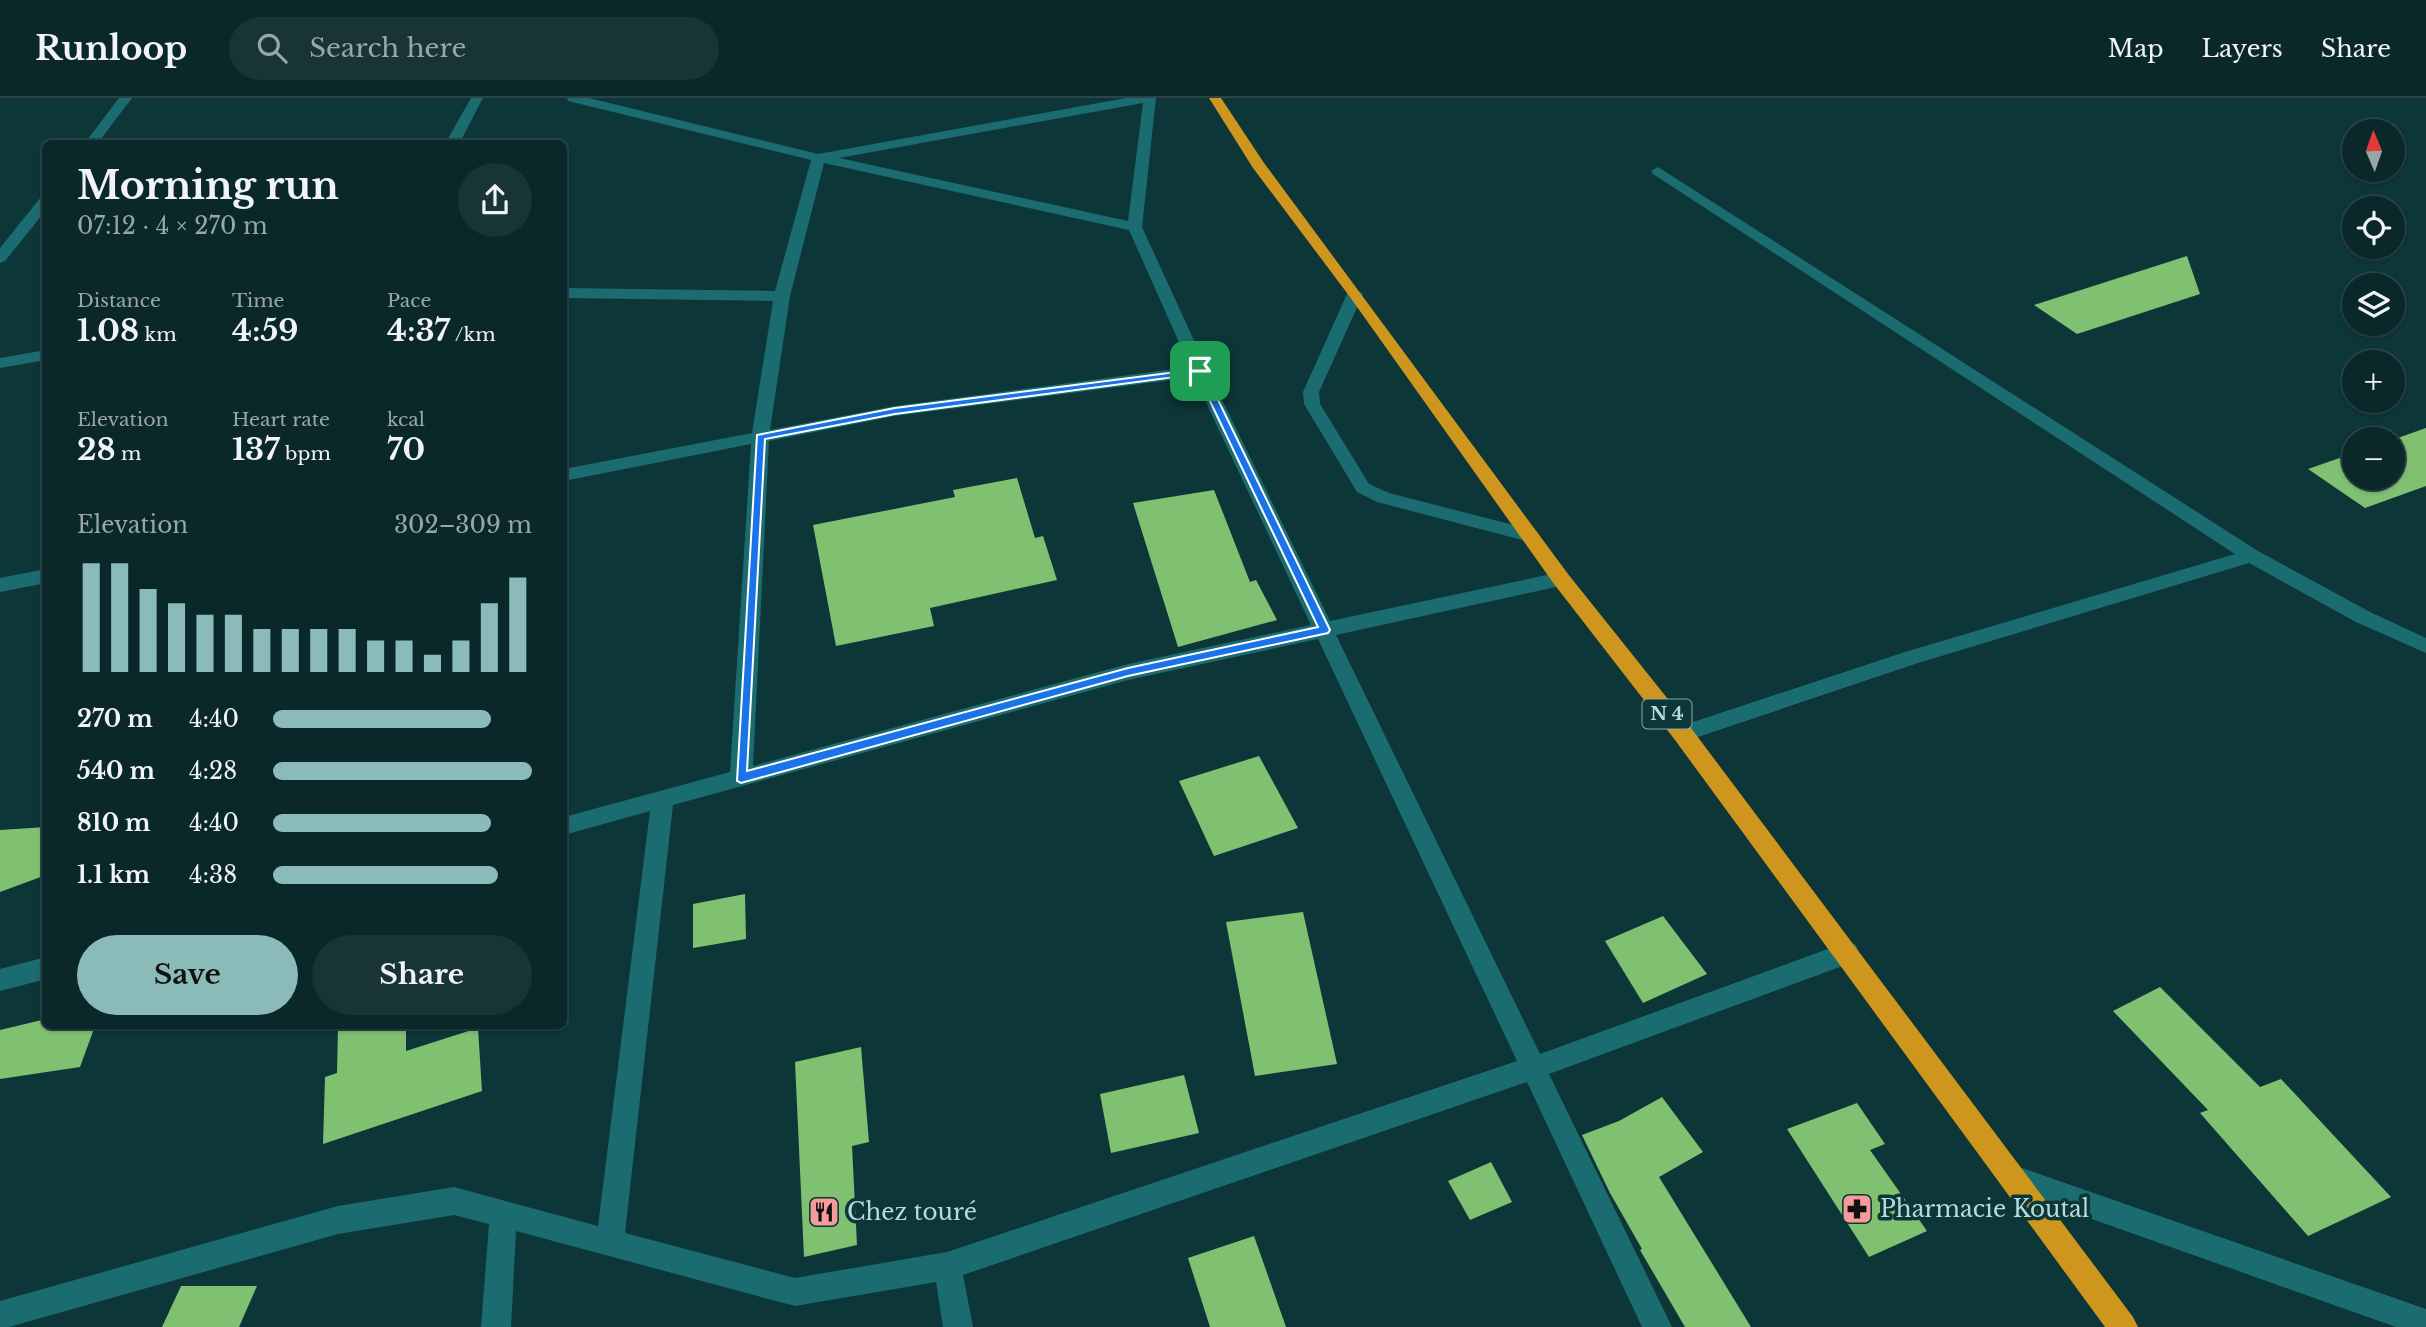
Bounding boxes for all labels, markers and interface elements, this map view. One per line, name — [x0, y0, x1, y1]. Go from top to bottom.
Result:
search box — [229, 17, 719, 80]
text: Runloop — [35, 28, 187, 69]
icon: search — [253, 29, 291, 67]
text: Search here — [309, 32, 466, 64]
text: Map — [2108, 34, 2164, 63]
text: Layers — [2202, 34, 2283, 63]
text: Share — [2321, 34, 2391, 63]
north arrow — [2342, 119, 2404, 182]
map controls — [2342, 119, 2405, 490]
text: Morning run — [77, 162, 339, 209]
button: share — [458, 163, 532, 237]
button: locate — [2342, 196, 2405, 259]
text: 07:12 · 4 × 270 m — [77, 212, 268, 240]
button: layers — [2342, 273, 2405, 336]
text: Distance — [77, 289, 161, 312]
text: Time — [232, 289, 284, 312]
text: Pace — [387, 289, 431, 312]
text: 1.08 — [77, 312, 139, 349]
text: 4:59 — [232, 312, 299, 349]
text: 4:37 — [387, 312, 450, 349]
text: km — [139, 323, 177, 346]
text: /km — [450, 323, 496, 346]
pin — [1170, 341, 1230, 401]
button: + — [2342, 350, 2405, 413]
icon: arrive — [1181, 352, 1219, 390]
text: Elevation — [77, 408, 169, 431]
text: Heart rate — [232, 408, 330, 431]
text: kcal — [387, 408, 425, 431]
button: − — [2342, 427, 2405, 490]
text: 28 — [77, 431, 116, 468]
text: 137 — [232, 431, 280, 468]
text: 70 — [387, 431, 425, 468]
text: m — [116, 442, 141, 465]
text: bpm — [280, 442, 331, 465]
text: Elevation — [77, 511, 188, 539]
text: 302–309 m — [394, 511, 532, 539]
road number: N 4 — [1642, 700, 1692, 728]
text: 270 m — [77, 705, 153, 733]
text: 4:40 — [189, 705, 239, 733]
text: 540 m — [77, 757, 155, 785]
text: 4:28 — [189, 757, 237, 785]
text: 810 m — [77, 809, 151, 837]
text: 4:40 — [189, 809, 239, 837]
text: 1.1 km — [77, 861, 150, 889]
text: 4:38 — [189, 861, 237, 889]
button: Save — [77, 935, 298, 1015]
button: Share — [312, 935, 532, 1015]
pharmacy icon: Pharmacie Koutal — [1840, 1192, 1874, 1226]
restaurant icon: Chez touré — [807, 1195, 841, 1229]
place label: Pharmacie Koutal — [1880, 1195, 2089, 1223]
place label: Chez touré — [847, 1198, 977, 1226]

